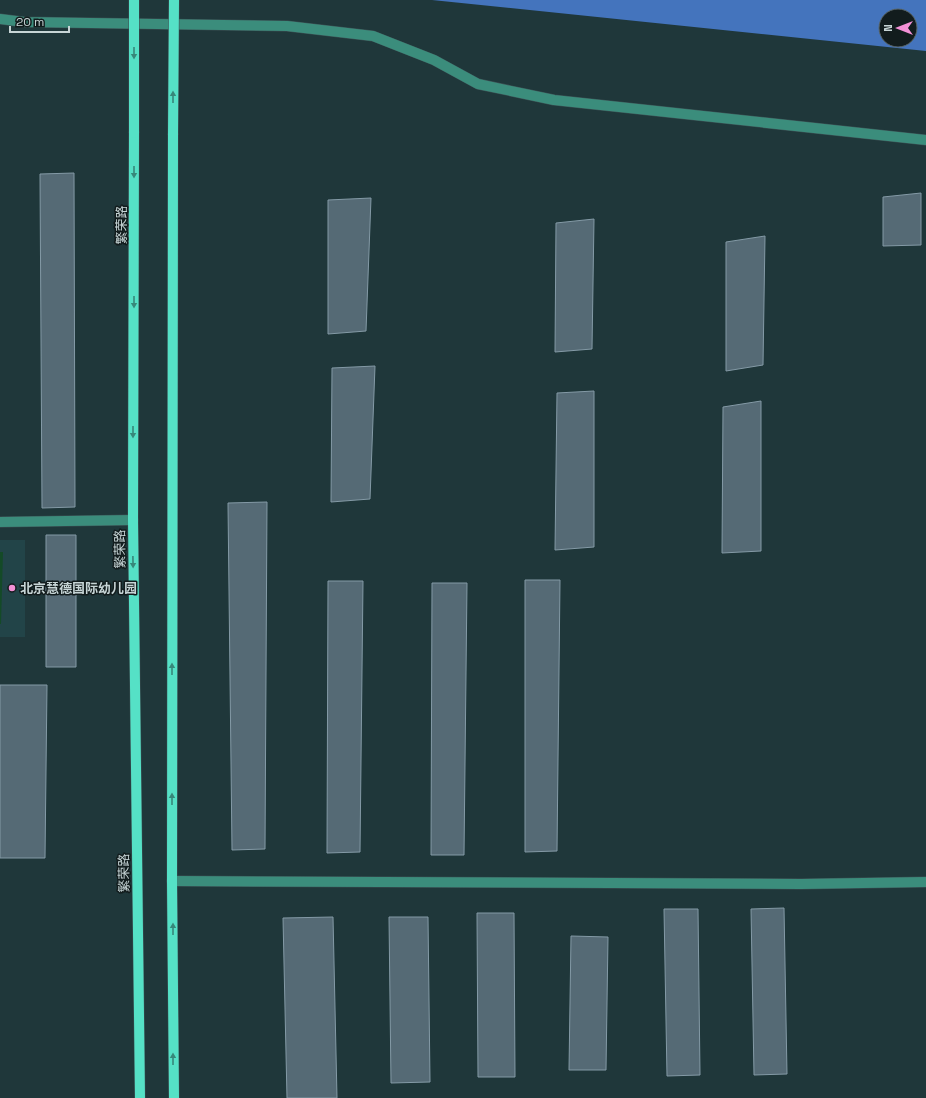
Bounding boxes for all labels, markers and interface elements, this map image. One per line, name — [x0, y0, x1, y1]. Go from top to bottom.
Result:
scale bar — [10, 8, 69, 34]
north arrow — [878, 8, 918, 48]
text: 20 m — [16, 14, 44, 30]
text: N — [881, 24, 895, 32]
one-way arrow — [131, 47, 137, 60]
one-way arrow — [170, 90, 176, 103]
one-way arrow — [131, 166, 137, 179]
street label: 繁荣路 — [113, 205, 130, 245]
one-way arrow — [131, 296, 137, 309]
one-way arrow — [130, 426, 136, 439]
street label: 繁荣路 — [111, 529, 129, 569]
one-way arrow — [130, 556, 137, 568]
place label: 北京慧德国际幼儿园 — [20, 580, 137, 597]
marker: 北京慧德国际幼儿园 — [7, 583, 17, 593]
one-way arrow — [169, 662, 175, 675]
one-way arrow — [169, 792, 175, 805]
street label: 繁荣路 — [115, 853, 133, 893]
one-way arrow — [170, 922, 176, 935]
one-way arrow — [170, 1052, 176, 1065]

